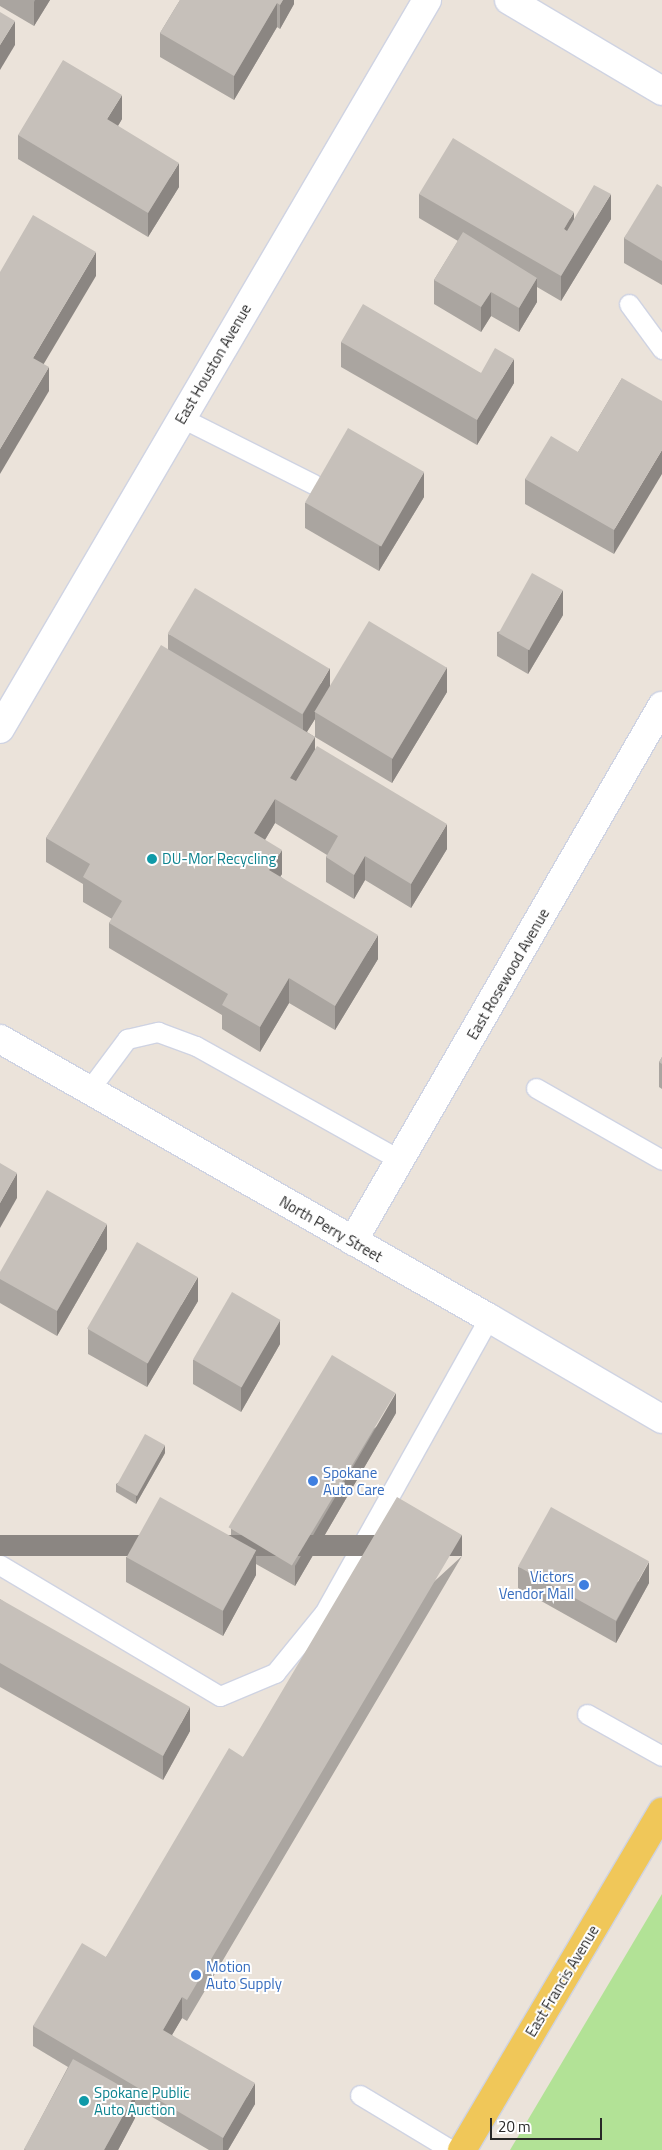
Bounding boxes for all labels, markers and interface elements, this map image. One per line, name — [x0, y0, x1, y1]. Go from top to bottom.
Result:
street label: East Houston Avenue — [171, 301, 255, 427]
place label: DU-Mor Recycling — [162, 850, 276, 868]
marker: DU-Mor Recycling — [146, 853, 158, 865]
street label: East Rosewood Avenue — [463, 905, 553, 1043]
street label: North Perry Street — [276, 1192, 386, 1266]
place label: Spokane Auto Care — [323, 1463, 385, 1498]
marker: Spokane Auto Care — [307, 1475, 319, 1487]
place label: Victors Vendor Mall — [499, 1567, 574, 1602]
marker: Victors Vendor Mall — [578, 1579, 590, 1591]
street label: East Francis Avenue — [522, 1922, 602, 2040]
place label: Motion Auto Supply — [206, 1957, 282, 1992]
marker: Motion Auto Supply — [190, 1969, 202, 1981]
place label: Spokane Public Auto Auction — [94, 2083, 190, 2118]
marker: Spokane Public Auto Auction — [78, 2095, 90, 2107]
scale bar — [492, 2108, 604, 2140]
text: 20 m — [498, 2115, 531, 2138]

